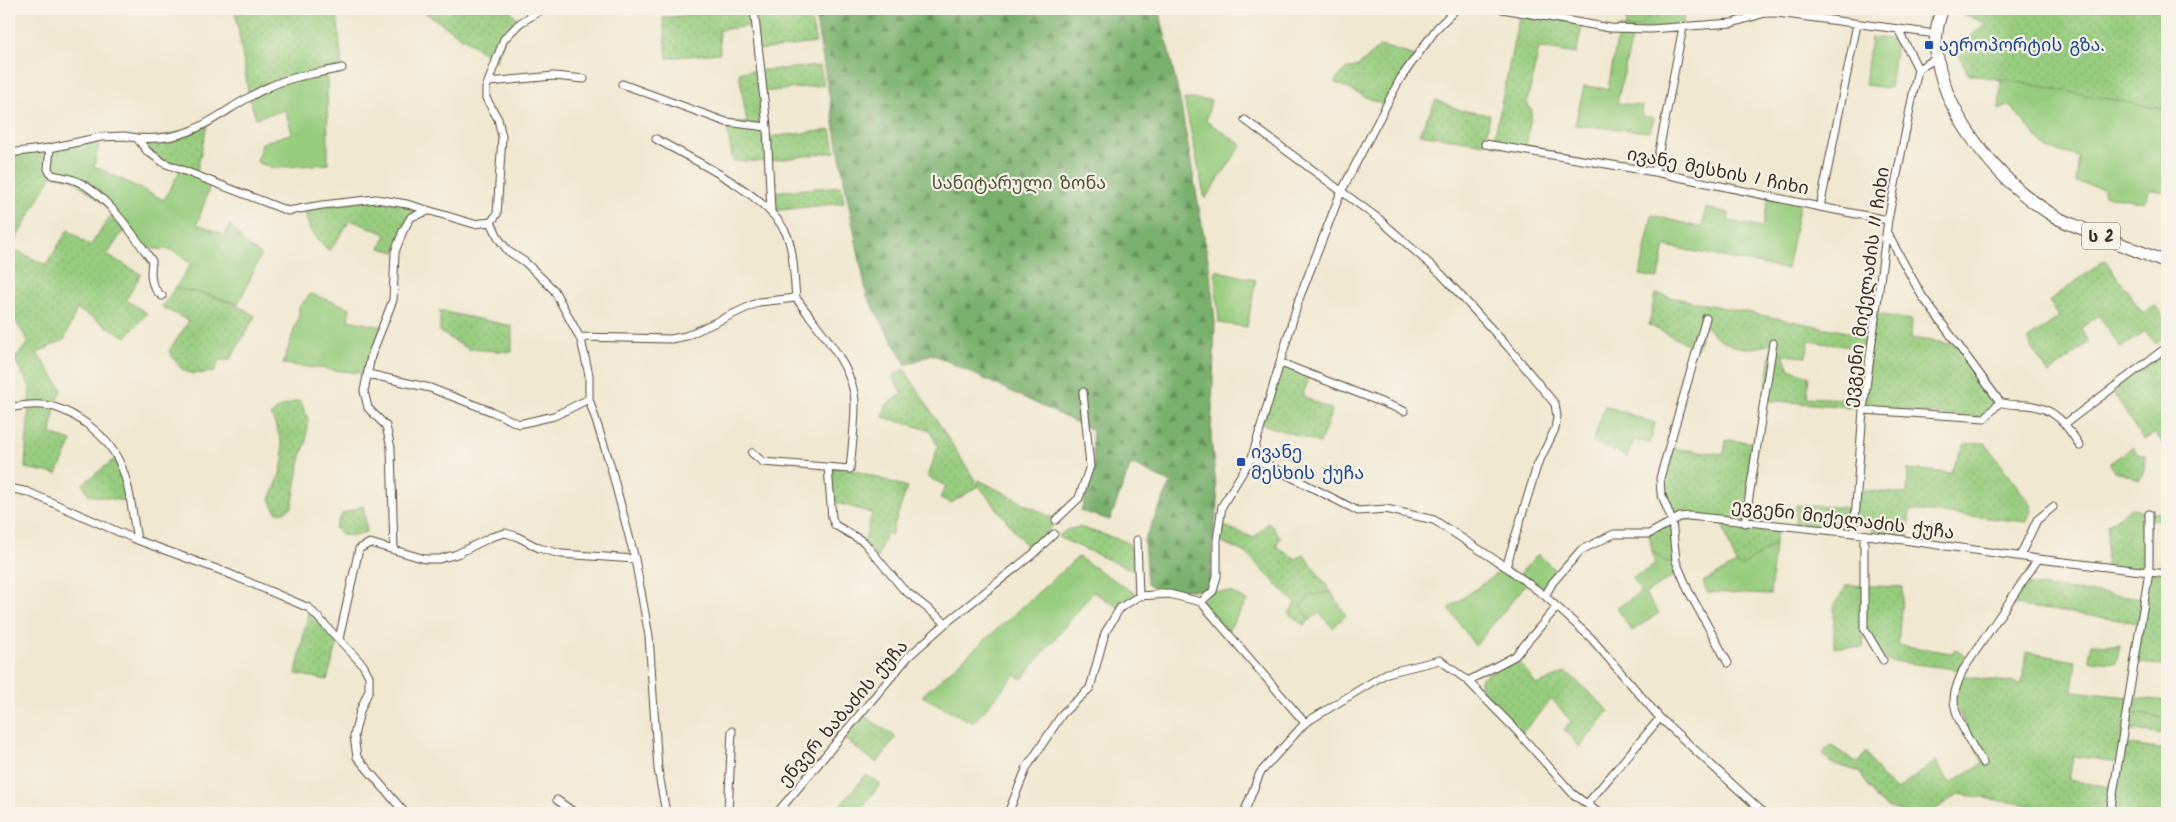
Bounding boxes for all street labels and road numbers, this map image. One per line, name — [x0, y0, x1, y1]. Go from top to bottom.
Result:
street label: ივანე მესხის I ჩიხი — [1624, 141, 1811, 204]
street label: ევგენი მიქელაძის II ჩიხი — [1836, 165, 1899, 409]
road number: ს 2 — [2082, 222, 2120, 250]
street label: ევგენი მიქელაძის ქუჩა — [1730, 492, 1956, 549]
street label: ენვერ ხაბაძის ქუჩა — [772, 634, 916, 794]

